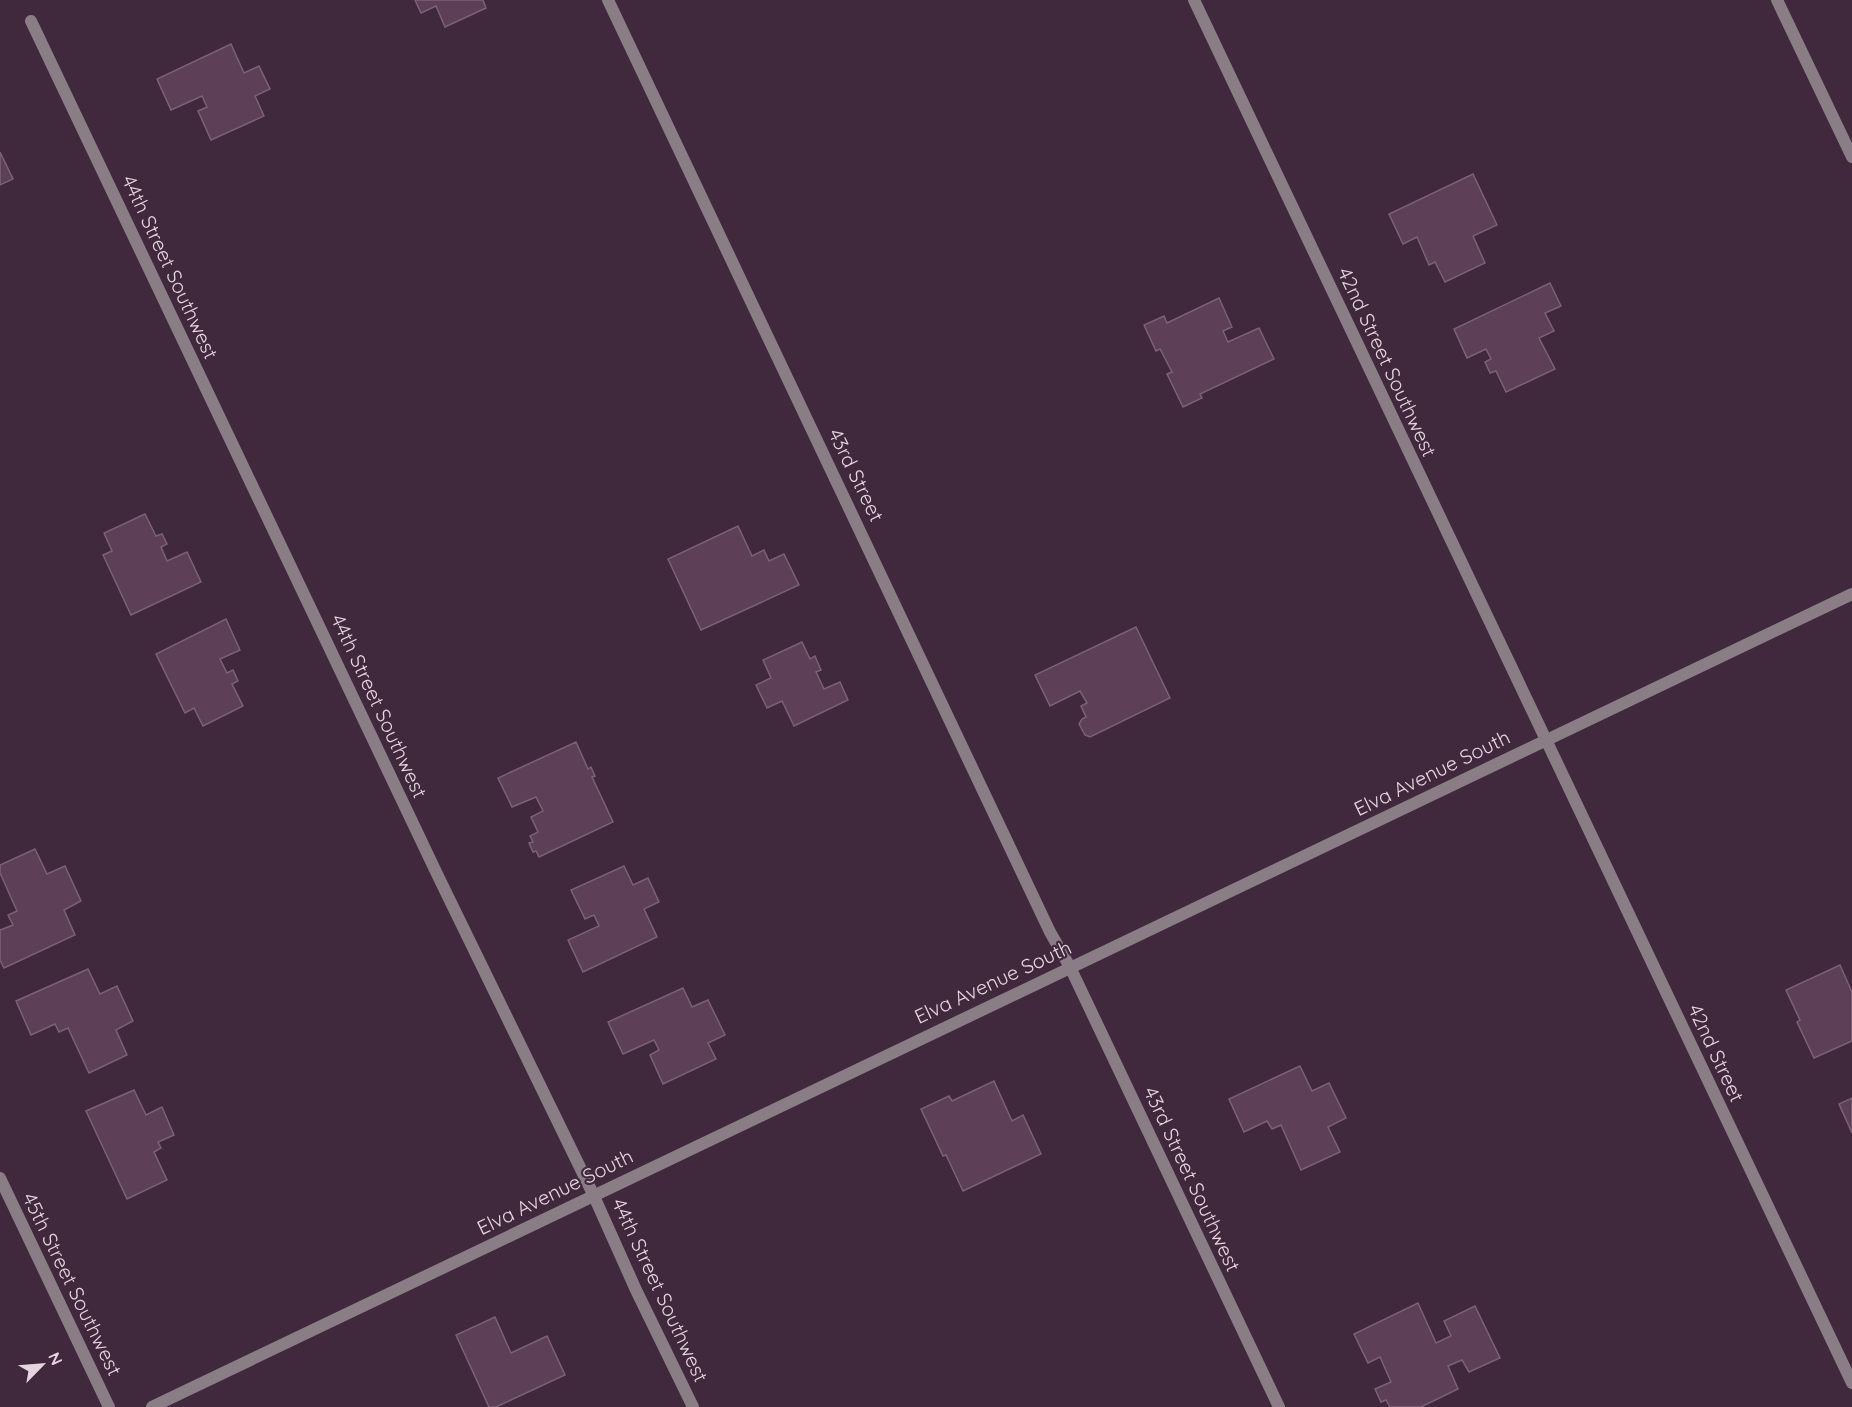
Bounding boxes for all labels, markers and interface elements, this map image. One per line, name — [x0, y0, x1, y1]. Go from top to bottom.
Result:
street label: 44th Street Southwest — [117, 171, 224, 363]
street label: 42nd Street Southwest — [1333, 263, 1442, 461]
street label: 43rd Street — [823, 424, 890, 526]
street label: 44th Street Southwest — [326, 610, 433, 802]
street label: Elva Avenue South — [1350, 724, 1514, 821]
street label: Elva Avenue South — [910, 934, 1075, 1029]
street label: 42nd Street — [1683, 1000, 1750, 1106]
street label: 43rd Street Southwest — [1139, 1082, 1246, 1275]
street label: Elva Avenue South — [473, 1143, 637, 1240]
street label: 45th Street Southwest — [17, 1188, 128, 1380]
street label: 44th Street Southwest — [607, 1194, 714, 1386]
north arrow — [12, 1335, 72, 1395]
text: N — [44, 1349, 67, 1368]

